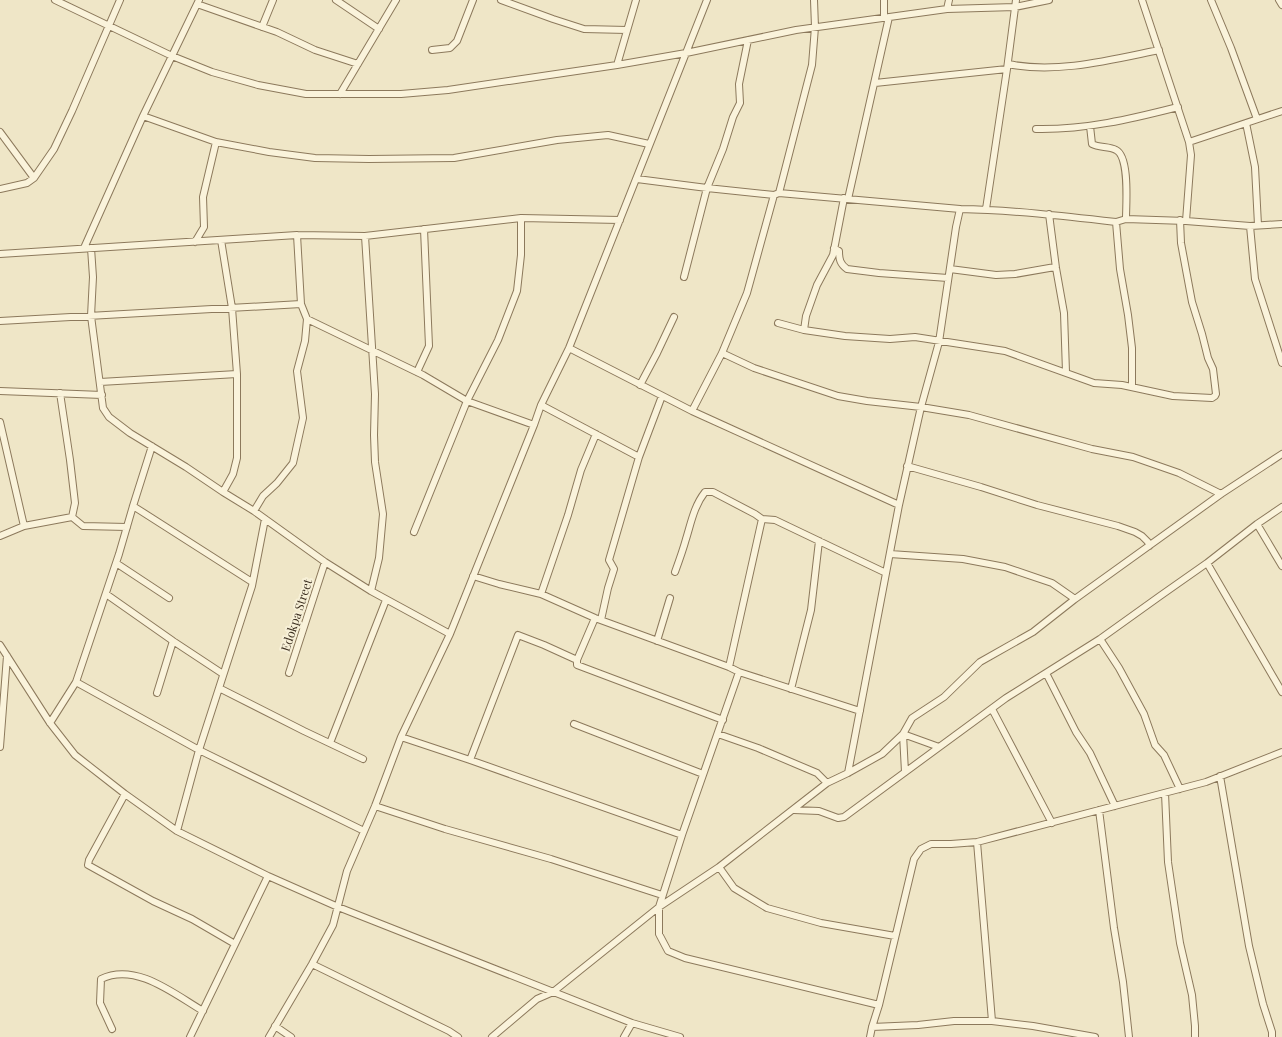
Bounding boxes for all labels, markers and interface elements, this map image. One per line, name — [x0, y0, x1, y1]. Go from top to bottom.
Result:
street label: Edokpa Street — [277, 576, 315, 653]

